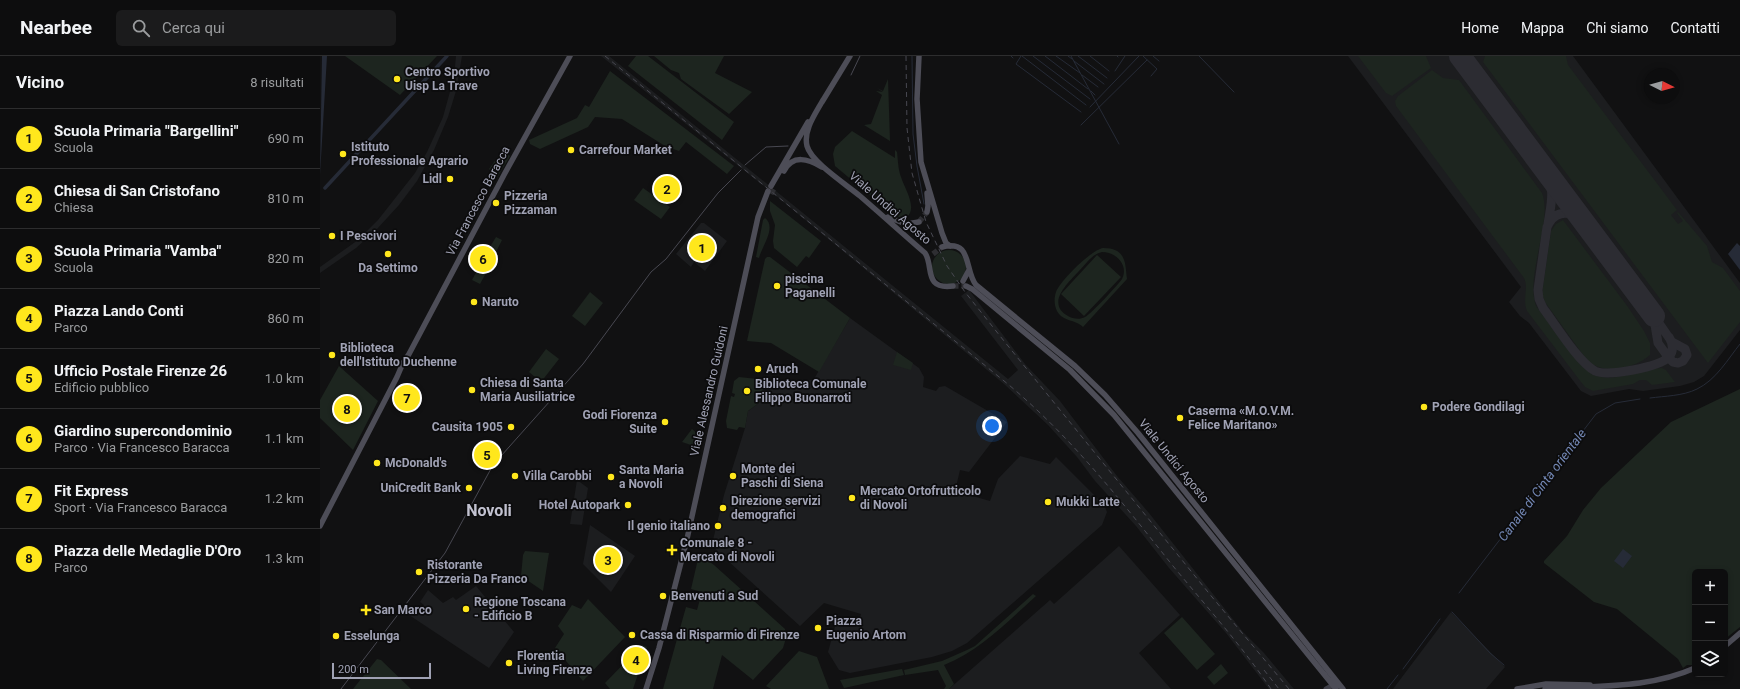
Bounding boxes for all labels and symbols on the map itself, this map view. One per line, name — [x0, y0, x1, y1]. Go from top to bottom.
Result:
place label: Centro Sportivo Uisp La Trave — [405, 65, 490, 93]
north arrow — [1644, 68, 1680, 104]
marker: Centro Sportivo Uisp La Trave — [392, 74, 402, 84]
place label: Istituto Professionale Agrario — [351, 140, 469, 168]
place label: Carrefour Market — [579, 143, 672, 157]
street label: Via Francesco Baracca — [443, 144, 513, 258]
marker: Carrefour Market — [566, 145, 576, 155]
marker: Istituto Professionale Agrario — [338, 149, 348, 159]
street label: Viale Undici Agosto — [846, 169, 934, 247]
place label: Lidl — [422, 172, 442, 186]
marker: Lidl — [445, 174, 455, 184]
pin: 2 — [654, 174, 680, 204]
place label: Pizzeria Pizzaman — [504, 189, 557, 217]
marker: Pizzeria Pizzaman — [491, 198, 501, 208]
place label: I Pescivori — [340, 229, 397, 243]
marker: I Pescivori — [327, 231, 337, 241]
pin: 1 — [689, 233, 715, 263]
pin: 6 — [470, 244, 496, 274]
marker: Da Settimo — [383, 249, 393, 259]
place label: Da Settimo — [358, 261, 418, 275]
place label: piscina Paganelli — [785, 272, 835, 300]
marker: piscina Paganelli — [772, 281, 782, 291]
place label: Naruto — [482, 295, 519, 309]
marker: Naruto — [469, 297, 479, 307]
street label: Viale Alessandro Guidoni — [687, 324, 731, 458]
place label: Biblioteca dell'Istituto Duchenne — [340, 341, 457, 369]
marker: Biblioteca dell'Istituto Duchenne — [327, 350, 337, 360]
place label: Aruch — [766, 362, 798, 376]
marker: Aruch — [753, 364, 763, 374]
place label: Chiesa di Santa Maria Ausiliatrice — [480, 376, 576, 404]
place label: Biblioteca Comunale Filippo Buonarroti — [755, 377, 867, 405]
pin: 7 — [394, 383, 420, 413]
marker: Chiesa di Santa Maria Ausiliatrice — [467, 385, 477, 395]
marker: Biblioteca Comunale Filippo Buonarroti — [742, 386, 752, 396]
pin: 8 — [334, 394, 360, 424]
place label: Podere Gondilagi — [1432, 400, 1525, 414]
marker: Podere Gondilagi — [1419, 402, 1429, 412]
place label: Caserma «M.O.V.M. Felice Maritano» — [1188, 404, 1294, 432]
place label: Godi Fiorenza Suite — [583, 408, 658, 436]
marker: Caserma «M.O.V.M. Felice Maritano» — [1175, 413, 1185, 423]
your location — [982, 416, 1002, 436]
street label: Viale Undici Agosto — [1136, 416, 1212, 506]
marker: Godi Fiorenza Suite — [660, 417, 670, 427]
place label: Causita 1905 — [432, 420, 503, 434]
marker: Causita 1905 — [506, 422, 516, 432]
water label: Canale di Cinta orientale — [1495, 426, 1589, 544]
pin: 5 — [474, 440, 500, 470]
place label: McDonald's — [385, 456, 447, 470]
marker: McDonald's — [372, 458, 382, 468]
place label: Monte dei Paschi di Siena — [741, 462, 824, 490]
place label: Santa Maria a Novoli — [619, 463, 685, 491]
place label: Villa Carobbi — [523, 469, 592, 483]
marker: Villa Carobbi — [510, 471, 520, 481]
marker: Monte dei Paschi di Siena — [728, 471, 738, 481]
marker: Santa Maria a Novoli — [606, 472, 616, 482]
place label: UniCredit Bank — [380, 481, 462, 495]
marker: UniCredit Bank — [464, 483, 474, 493]
place label: Mercato Ortofrutticolo di Novoli — [860, 484, 981, 512]
marker: Mercato Ortofrutticolo di Novoli — [847, 493, 857, 503]
place label: Direzione servizi demografici — [731, 494, 821, 522]
place label: Mukki Latte — [1056, 495, 1120, 509]
marker: Mukki Latte — [1043, 497, 1053, 507]
place label: Hotel Autopark — [539, 498, 621, 512]
marker: Hotel Autopark — [623, 500, 633, 510]
district label: Novoli — [466, 501, 512, 520]
marker: Direzione servizi demografici — [718, 503, 728, 513]
place label: Il genio italiano — [627, 519, 710, 533]
marker: Il genio italiano — [713, 521, 723, 531]
place label: Comunale 8 - Mercato di Novoli — [680, 536, 775, 564]
pin: 3 — [595, 545, 621, 575]
marker: Comunale 8 - Mercato di Novoli — [667, 545, 677, 555]
place label: Ristorante Pizzeria Da Franco — [427, 558, 528, 586]
marker: Ristorante Pizzeria Da Franco — [414, 567, 424, 577]
place label: Benvenuti a Sud — [671, 589, 759, 603]
marker: Benvenuti a Sud — [658, 591, 668, 601]
place label: Regione Toscana - Edificio B — [474, 595, 567, 623]
place label: San Marco — [374, 603, 432, 617]
marker: Regione Toscana - Edificio B — [461, 604, 471, 614]
marker: San Marco — [361, 605, 371, 615]
place label: Piazza Eugenio Artom — [826, 614, 906, 642]
marker: Piazza Eugenio Artom — [813, 623, 823, 633]
place label: Cassa di Risparmio di Firenze — [640, 628, 800, 642]
place label: Esselunga — [344, 629, 400, 643]
marker: Cassa di Risparmio di Firenze — [627, 630, 637, 640]
marker: Esselunga — [331, 631, 341, 641]
pin: 4 — [623, 645, 649, 675]
place label: Florentia Living Firenze — [517, 649, 593, 677]
marker: Florentia Living Firenze — [504, 658, 514, 668]
scale bar — [332, 661, 431, 680]

